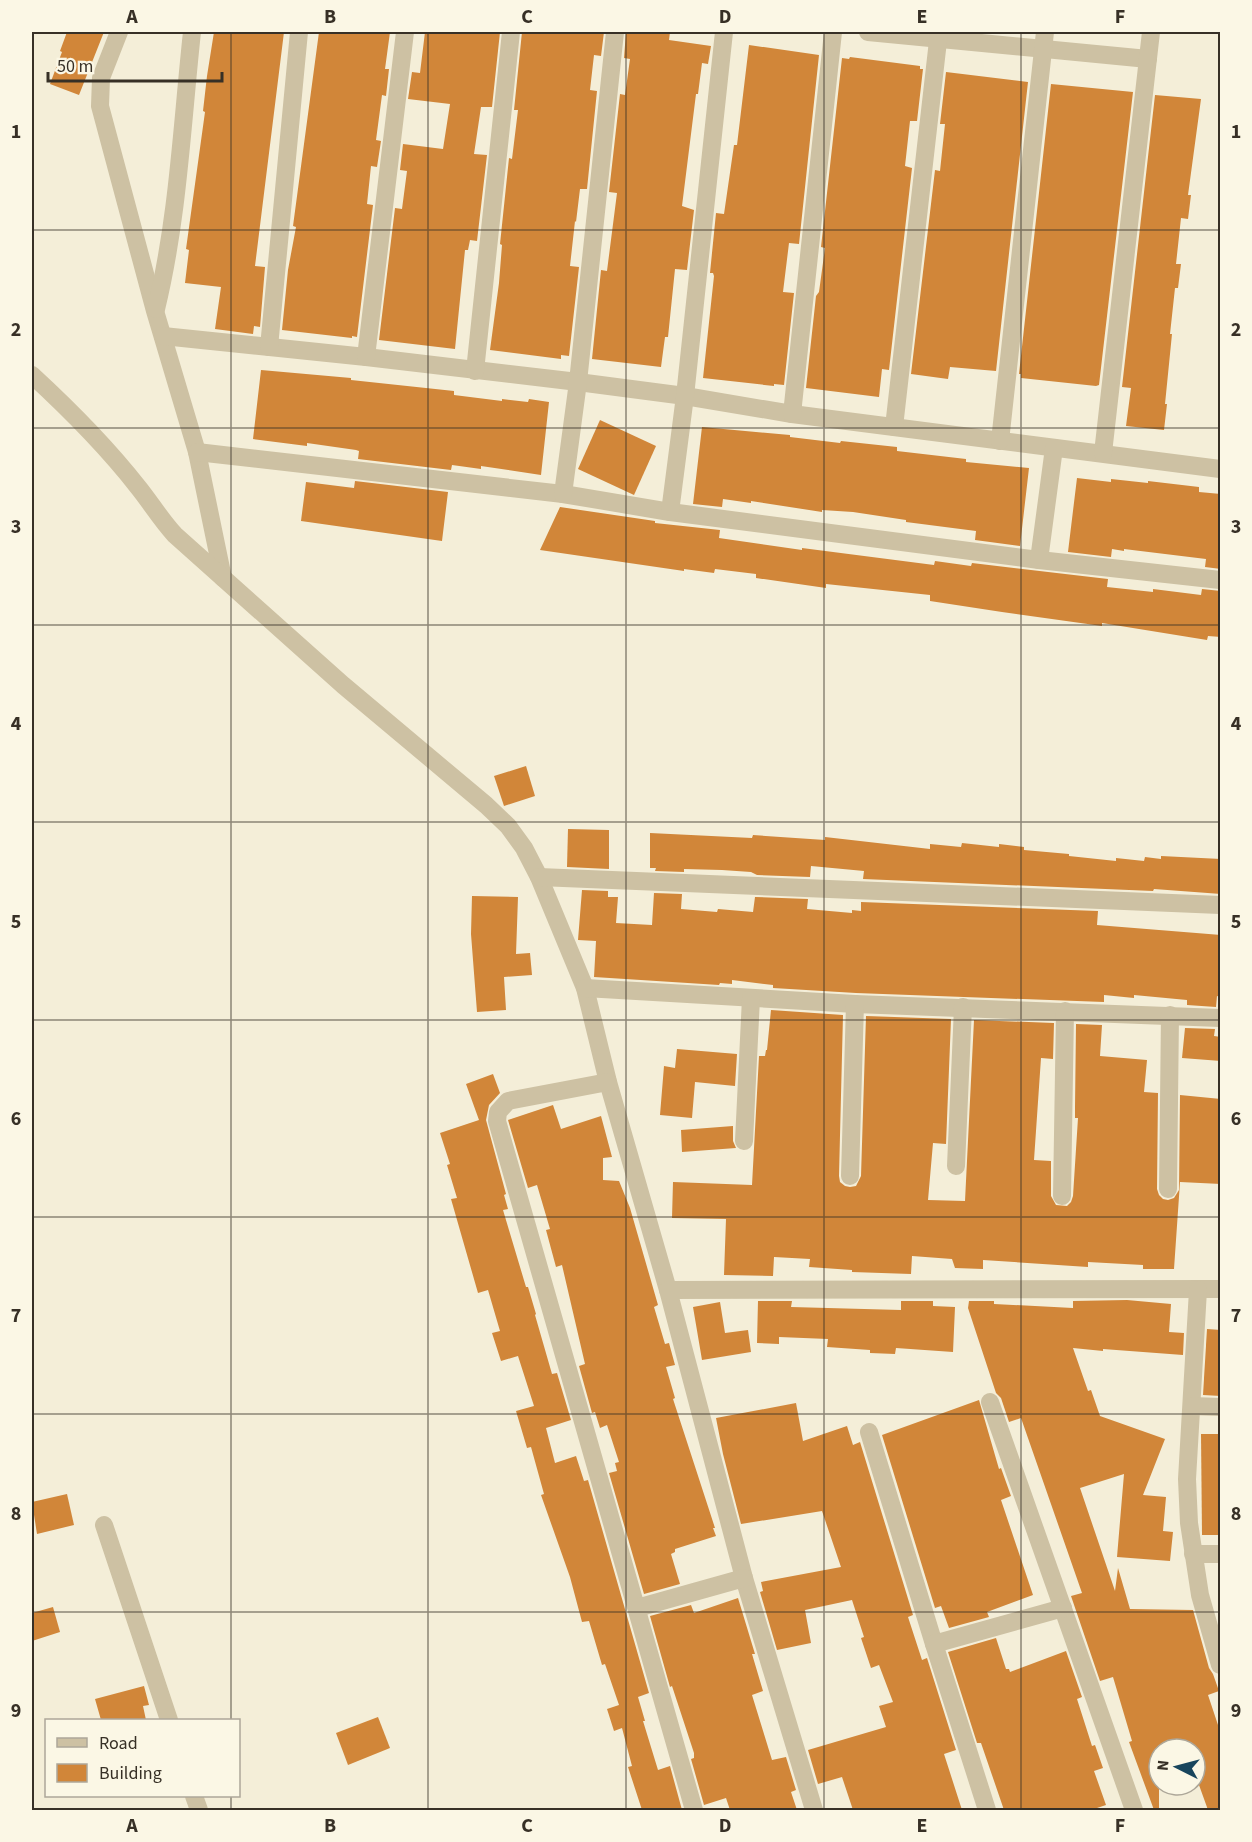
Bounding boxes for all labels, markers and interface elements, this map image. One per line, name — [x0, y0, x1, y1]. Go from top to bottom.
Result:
text: A — [125, 3, 138, 31]
text: B — [324, 3, 336, 31]
text: C — [521, 3, 533, 31]
text: D — [719, 3, 731, 31]
text: E — [917, 3, 927, 31]
text: F — [1115, 3, 1125, 31]
scale bar — [48, 45, 222, 83]
text: 50 m — [57, 54, 93, 79]
text: 1 — [11, 118, 21, 146]
text: 1 — [1231, 118, 1241, 146]
text: 2 — [11, 316, 21, 344]
text: 2 — [1231, 316, 1241, 344]
text: 3 — [11, 513, 21, 541]
text: 3 — [1231, 513, 1241, 541]
text: 4 — [11, 710, 22, 738]
text: 4 — [1231, 710, 1242, 738]
text: 5 — [11, 908, 21, 936]
text: 5 — [1231, 908, 1241, 936]
text: 6 — [11, 1105, 21, 1133]
text: 6 — [1231, 1105, 1241, 1133]
text: 7 — [11, 1302, 21, 1330]
text: 7 — [1231, 1302, 1241, 1330]
text: 8 — [11, 1500, 21, 1528]
text: 8 — [1231, 1500, 1241, 1528]
text: 9 — [11, 1697, 21, 1725]
text: 9 — [1231, 1697, 1241, 1725]
legend — [45, 1719, 240, 1797]
text: Road — [99, 1731, 138, 1756]
north arrow — [1147, 1737, 1207, 1797]
text: N — [1152, 1759, 1175, 1772]
text: Building — [99, 1761, 162, 1786]
text: A — [125, 1812, 138, 1840]
text: B — [324, 1812, 336, 1840]
text: C — [521, 1812, 533, 1840]
text: D — [719, 1812, 731, 1840]
text: E — [917, 1812, 927, 1840]
text: F — [1115, 1812, 1125, 1840]

